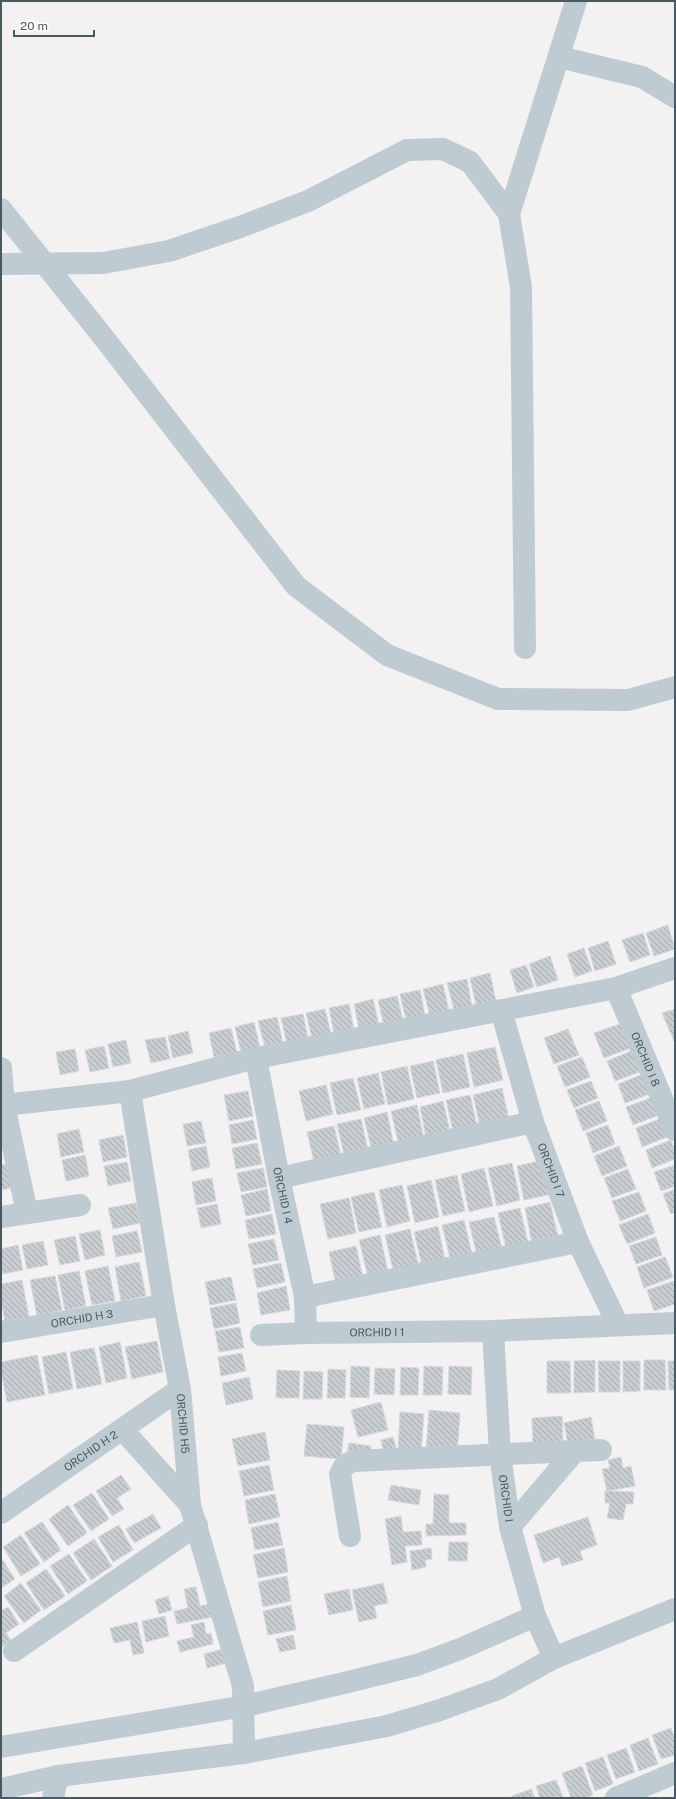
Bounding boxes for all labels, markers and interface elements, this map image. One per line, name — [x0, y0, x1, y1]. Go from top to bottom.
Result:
scale bar — [14, 12, 94, 38]
text: 20 m — [20, 19, 48, 33]
street label: ORCHID I 8 — [629, 1030, 662, 1088]
street label: ORCHID I 7 — [535, 1141, 567, 1200]
street label: ORCHID I 4 — [271, 1166, 295, 1225]
street label: ORCHID H 3 — [50, 1308, 114, 1330]
street label: ORCHID I 1 — [349, 1326, 405, 1339]
street label: ORCHID H5 — [174, 1393, 192, 1454]
street label: ORCHID H 2 — [61, 1428, 120, 1474]
street label: ORCHID I — [497, 1474, 515, 1523]

